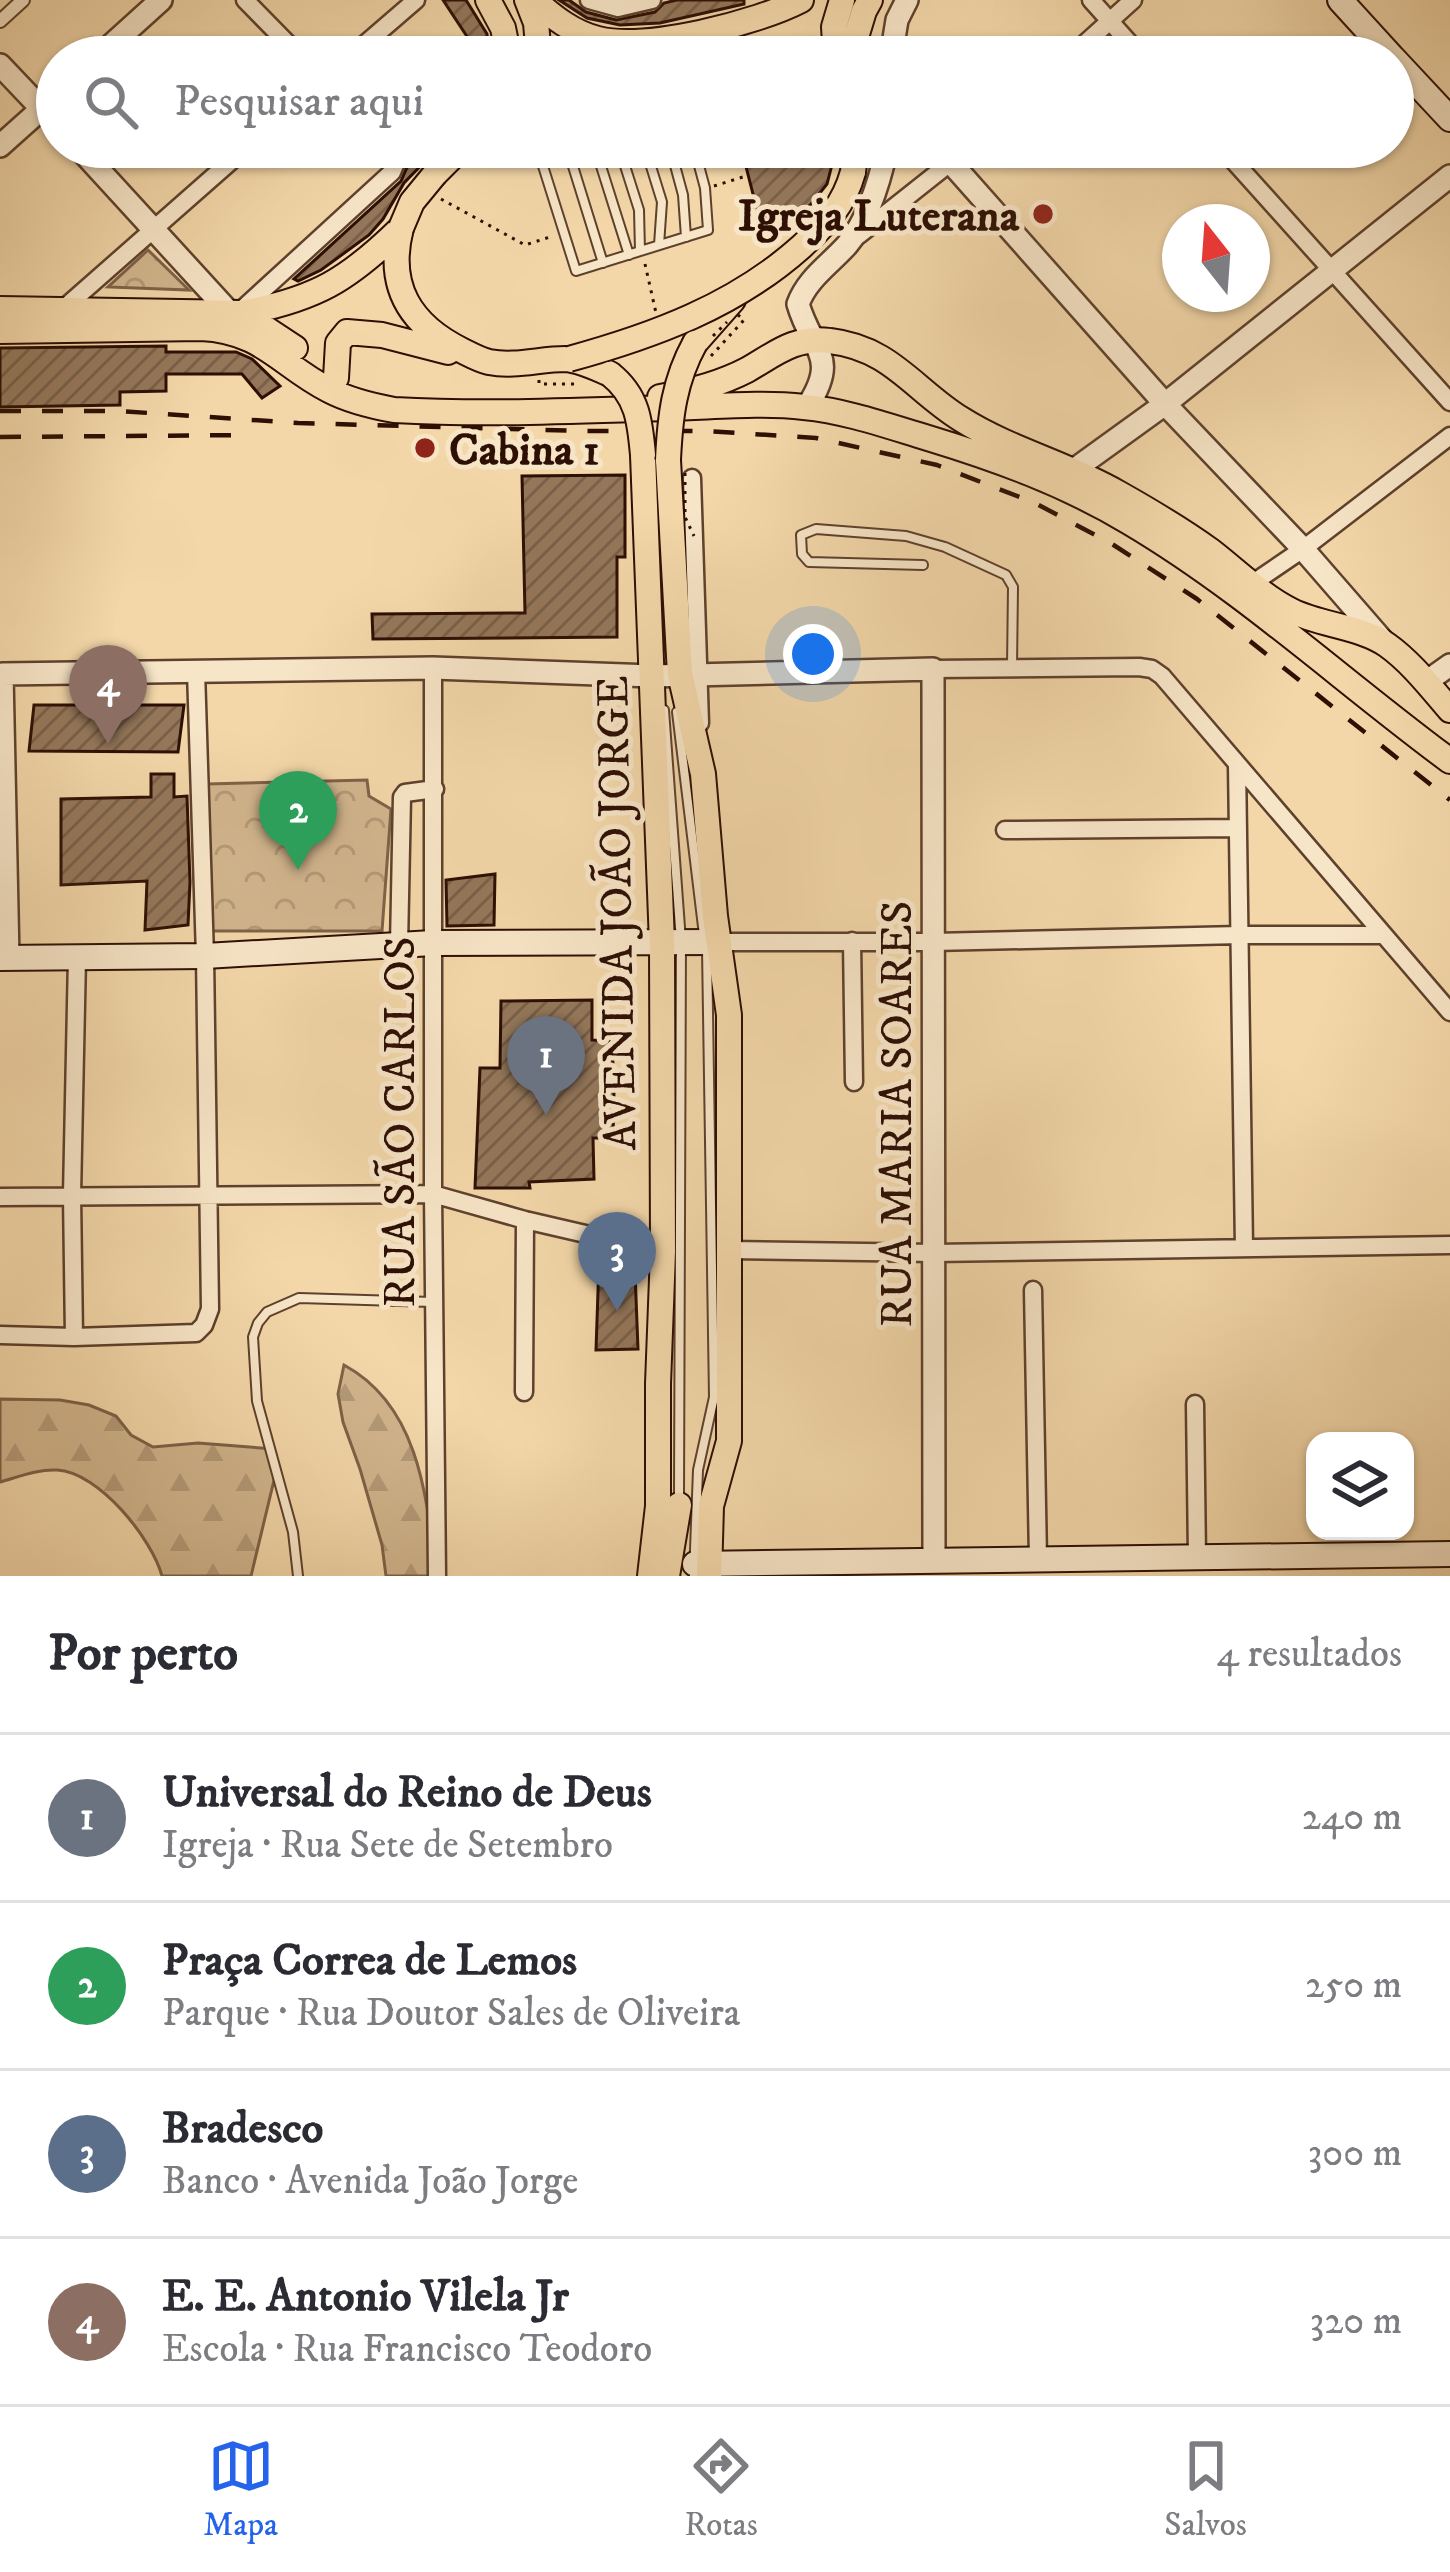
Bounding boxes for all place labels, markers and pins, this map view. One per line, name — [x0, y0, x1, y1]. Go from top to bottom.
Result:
place label: Igreja Luterana — [738, 189, 1020, 246]
marker: Igreja Luterana — [1030, 201, 1056, 227]
place label: Cabina 1 — [449, 423, 600, 479]
marker: Cabina 1 — [412, 435, 438, 461]
pin: 4 — [69, 645, 147, 744]
pin: 2 — [259, 771, 337, 870]
pin: 1 — [507, 1016, 585, 1115]
pin: 3 — [578, 1212, 656, 1311]

